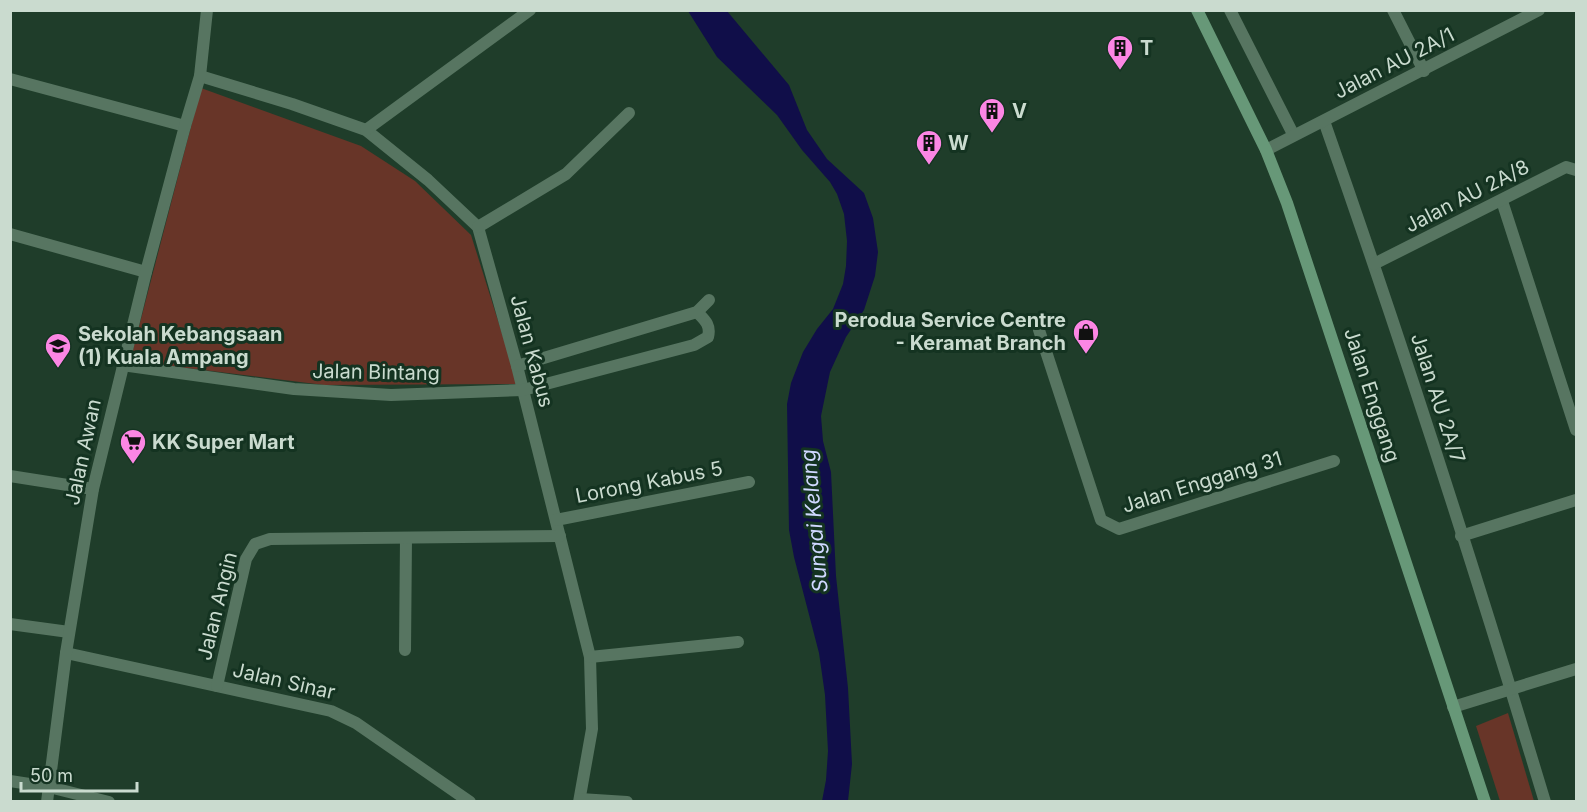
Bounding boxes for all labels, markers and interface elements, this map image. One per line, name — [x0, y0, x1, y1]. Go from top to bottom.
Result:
street label: Jalan AU 2A/1 — [1330, 22, 1458, 104]
building icon: T — [1105, 33, 1135, 71]
place label: T — [1140, 36, 1153, 60]
building icon: V — [977, 96, 1007, 134]
place label: V — [1012, 99, 1027, 123]
building icon: W — [914, 128, 944, 166]
place label: W — [948, 131, 969, 155]
street label: Jalan AU 2A/8 — [1401, 154, 1533, 238]
street label: Jalan Kabus — [505, 292, 559, 410]
place label: Perodua Service Centre - Keramat Branch — [835, 308, 1066, 355]
shop icon: Perodua Service Centre - Keramat Branch — [1071, 317, 1101, 355]
place label: Sekolah Kebangsaan (1) Kuala Ampang — [78, 322, 283, 369]
street label: Jalan Enggang — [1339, 325, 1405, 465]
street label: Jalan AU 2A/7 — [1406, 330, 1470, 466]
school or university icon: Sekolah Kebangsaan (1) Kuala Ampang — [43, 331, 73, 369]
street label: Jalan Bintang — [312, 359, 440, 385]
street label: Jalan Awan — [60, 397, 106, 507]
supermarket icon: KK Super Mart — [118, 427, 148, 465]
place label: KK Super Mart — [152, 430, 295, 454]
street label: Jalan Enggang 31 — [1119, 446, 1285, 518]
water label: Sungai Kelang — [795, 448, 833, 594]
street label: Lorong Kabus 5 — [573, 456, 725, 508]
street label: Jalan Angin — [192, 549, 242, 663]
street label: Jalan Sinar — [230, 658, 338, 705]
scale bar — [21, 755, 136, 793]
text: 50 m — [30, 765, 73, 786]

